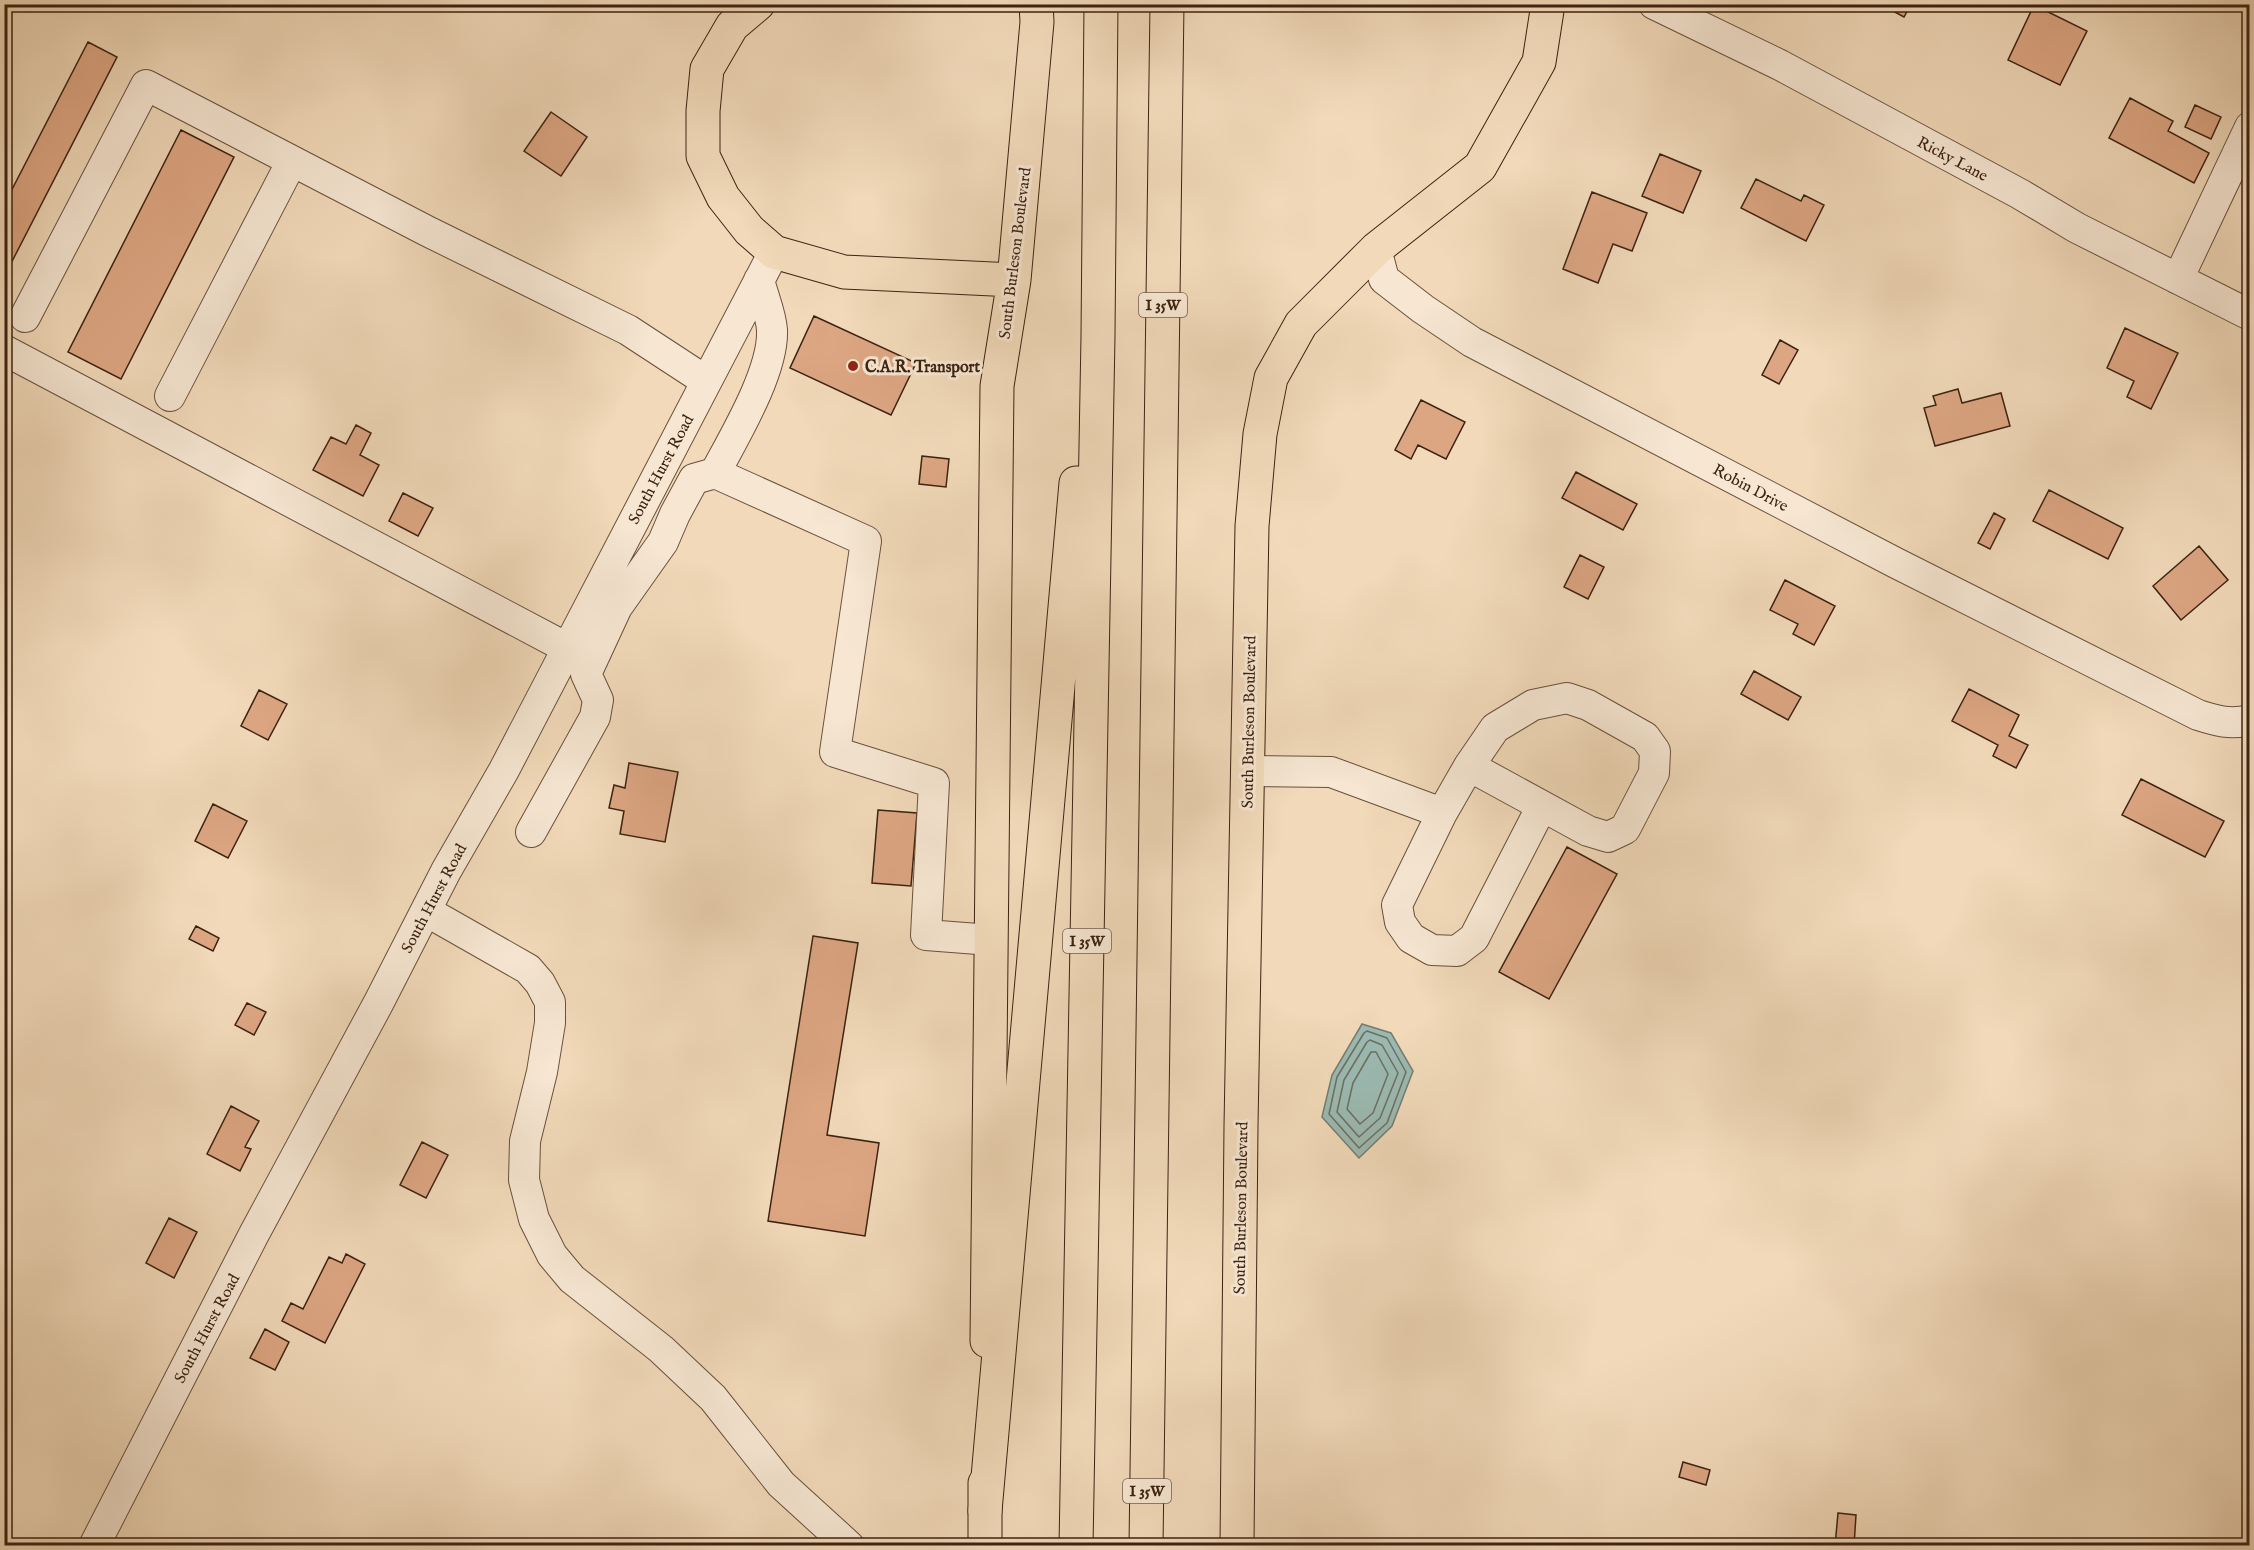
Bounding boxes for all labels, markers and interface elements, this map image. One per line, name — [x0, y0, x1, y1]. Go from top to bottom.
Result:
street label: Ricky Lane — [1913, 133, 1991, 187]
street label: South Burleson Boulevard — [996, 166, 1036, 340]
road number: I 35W — [1139, 293, 1187, 317]
place label: C.A.R. Transport — [865, 358, 980, 378]
marker: C.A.R. Transport — [846, 359, 860, 373]
street label: South Hurst Road — [625, 411, 699, 528]
street label: Robin Drive — [1709, 461, 1791, 517]
street label: South Burleson Boulevard — [1238, 635, 1262, 809]
street label: South Hurst Road — [398, 840, 472, 957]
road number: I 35W — [1063, 929, 1111, 953]
street label: South Burleson Boulevard — [1230, 1121, 1254, 1295]
street label: South Hurst Road — [171, 1270, 245, 1387]
road number: I 35W — [1123, 1479, 1171, 1503]

